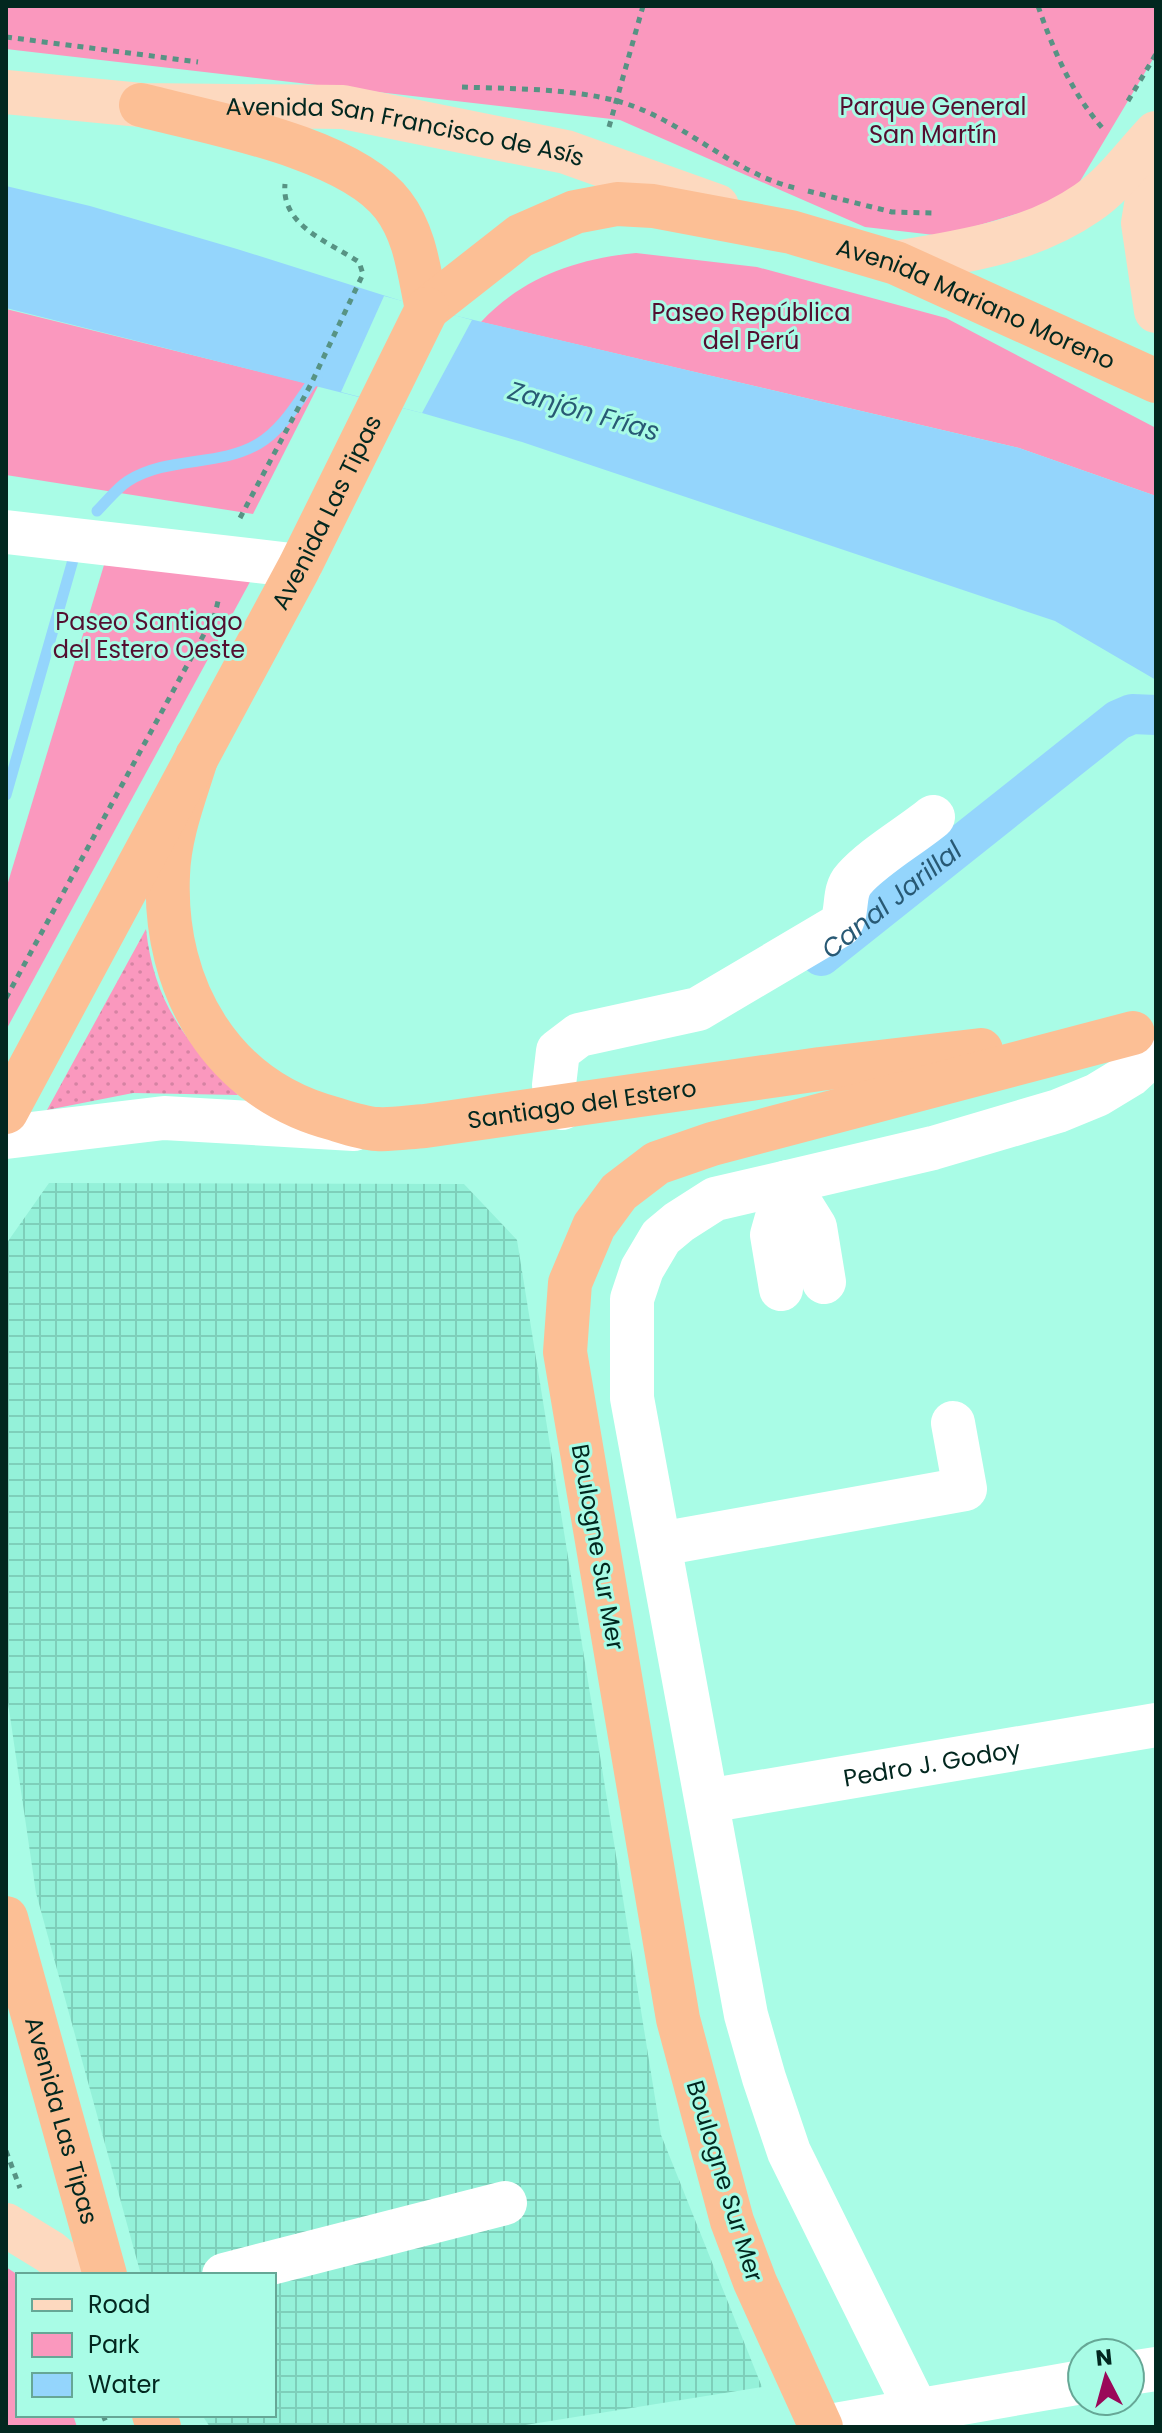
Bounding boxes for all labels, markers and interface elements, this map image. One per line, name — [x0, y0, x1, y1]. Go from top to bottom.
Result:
street label: Avenida San Francisco de Asís — [225, 89, 589, 174]
park label: Parque General San Martín — [840, 90, 1026, 151]
street label: Avenida Mariano Moreno — [833, 230, 1121, 377]
park label: Paseo República del Perú — [651, 296, 851, 357]
water label: Zanjón Frías — [503, 372, 664, 450]
street label: Avenida Las Tipas — [263, 409, 389, 615]
park label: Paseo Santiago del Estero Oeste — [53, 605, 245, 666]
water label: Canal Jarillal — [814, 833, 970, 967]
street label: Santiago del Estero — [465, 1071, 698, 1136]
street label: Boulogne Sur Mer — [564, 1441, 632, 1653]
street label: Pedro J. Godoy — [841, 1732, 1023, 1794]
street label: Avenida Las Tipas — [18, 2013, 107, 2228]
street label: Boulogne Sur Mer — [679, 2076, 771, 2286]
legend — [16, 2273, 276, 2417]
text: Road — [88, 2288, 150, 2321]
text: Park — [88, 2328, 140, 2361]
north arrow — [1066, 2337, 1146, 2417]
text: N — [1094, 2341, 1114, 2374]
text: Water — [88, 2368, 160, 2401]

